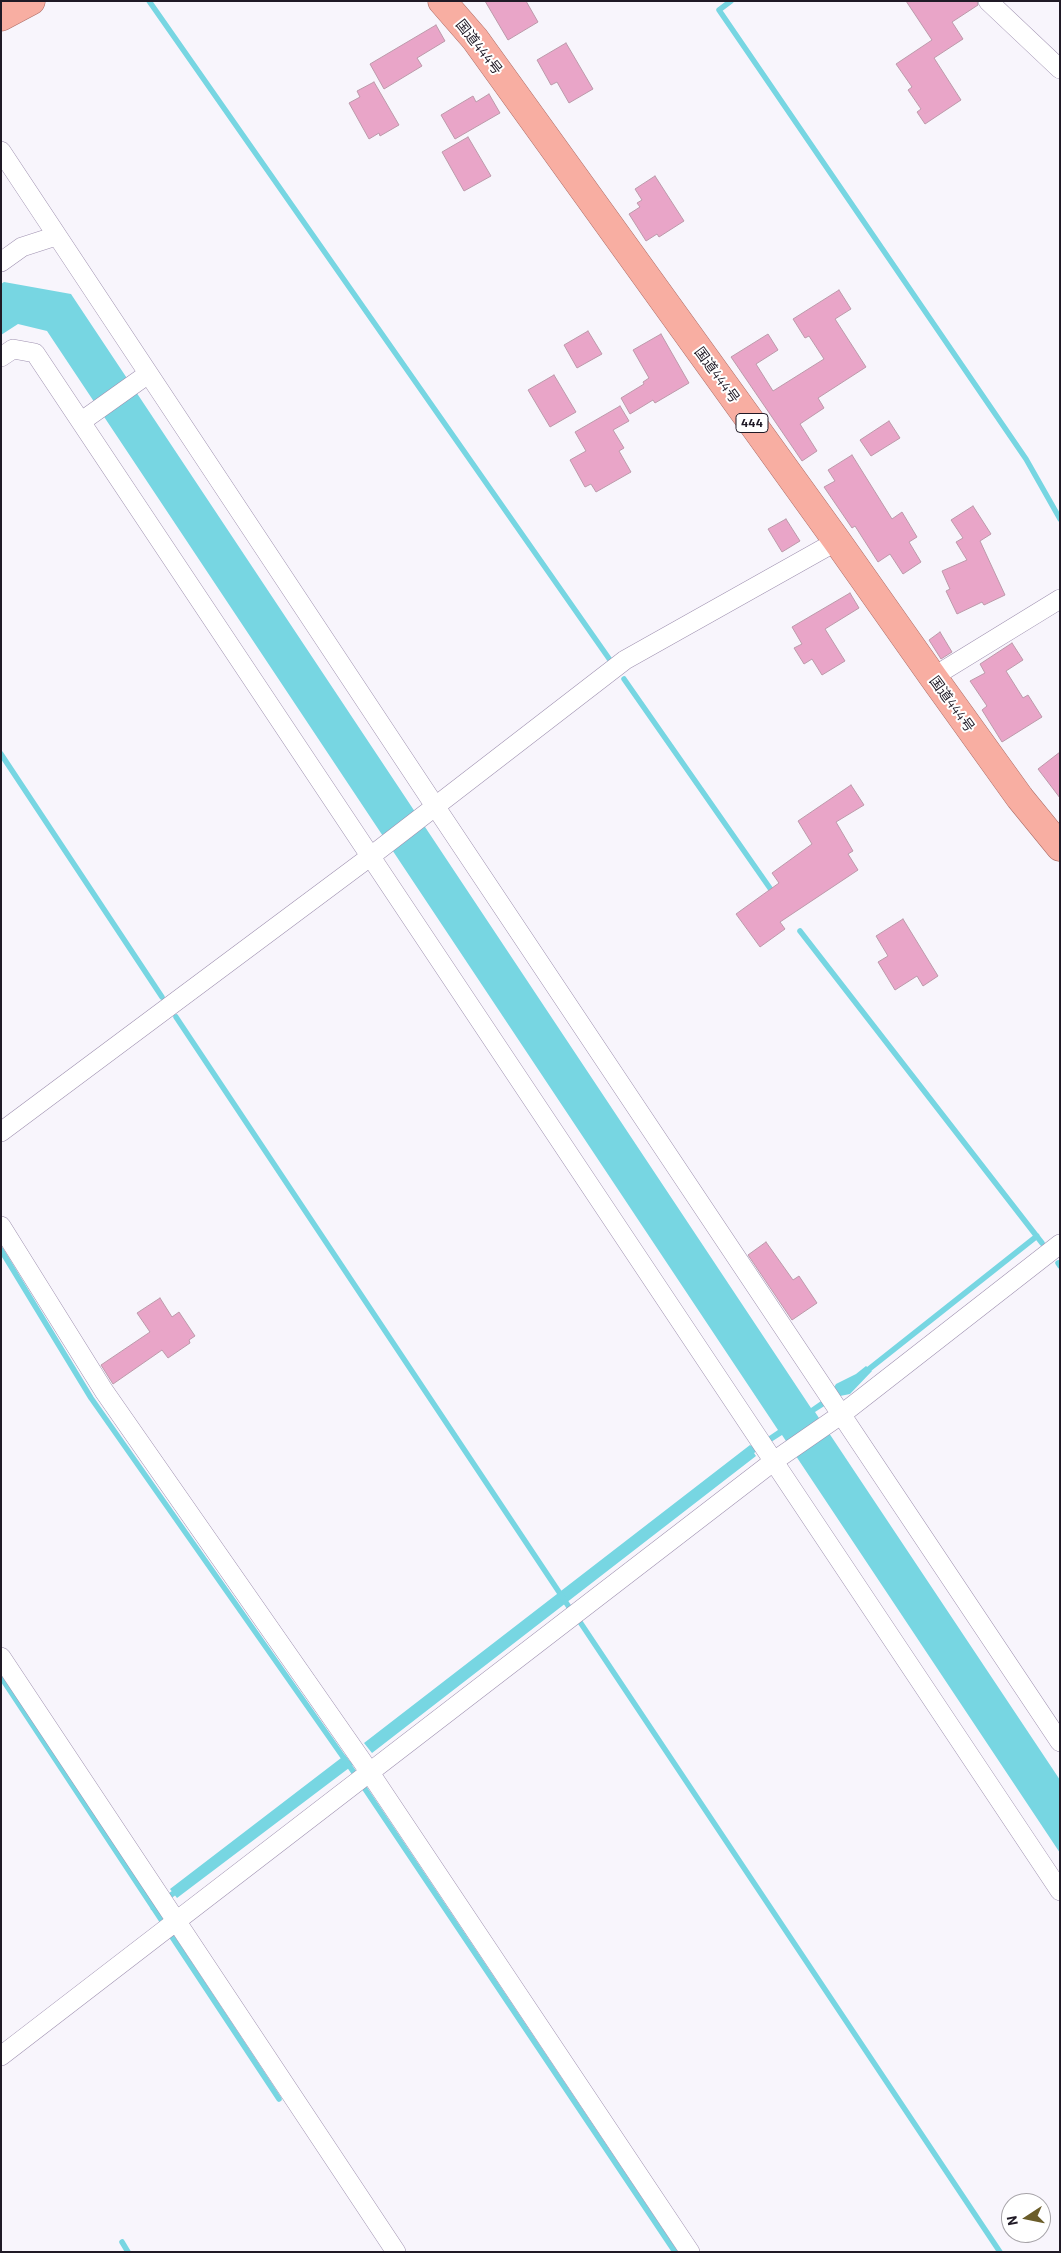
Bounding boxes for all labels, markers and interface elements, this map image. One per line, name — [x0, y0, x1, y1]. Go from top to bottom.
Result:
street label: 国道444号 — [452, 16, 506, 78]
street label: 国道444号 — [691, 344, 743, 406]
road number: 444 — [736, 413, 768, 432]
street label: 国道444号 — [926, 673, 978, 735]
north arrow — [1001, 2193, 1051, 2243]
text: N — [1003, 2215, 1021, 2227]

